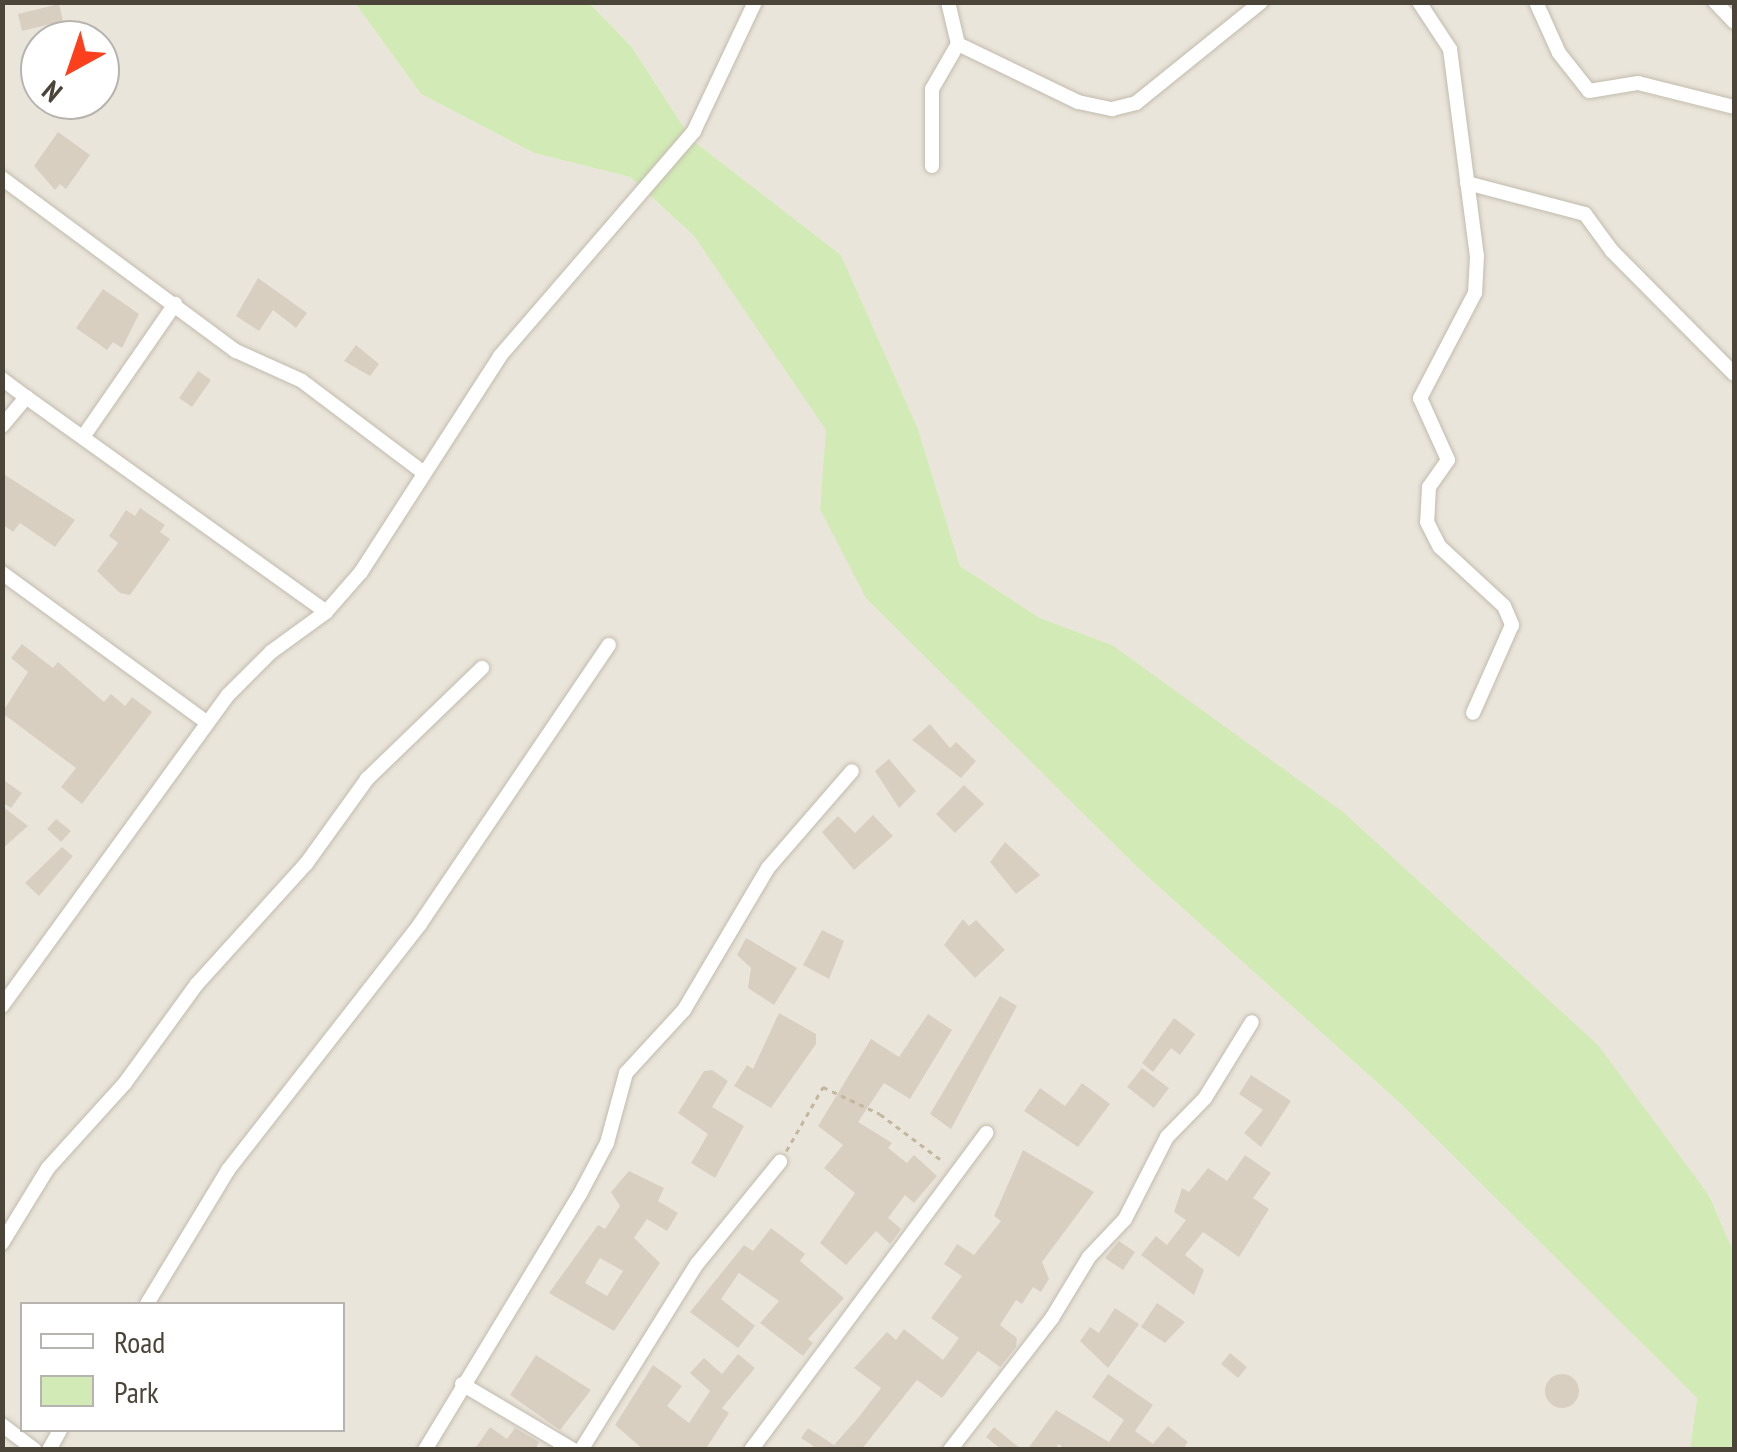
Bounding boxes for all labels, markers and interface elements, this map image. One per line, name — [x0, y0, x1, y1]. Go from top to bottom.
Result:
north arrow — [20, 20, 120, 120]
text: N — [34, 73, 69, 111]
legend — [20, 1302, 345, 1432]
text: Road — [114, 1322, 165, 1361]
text: Park — [114, 1372, 159, 1411]

